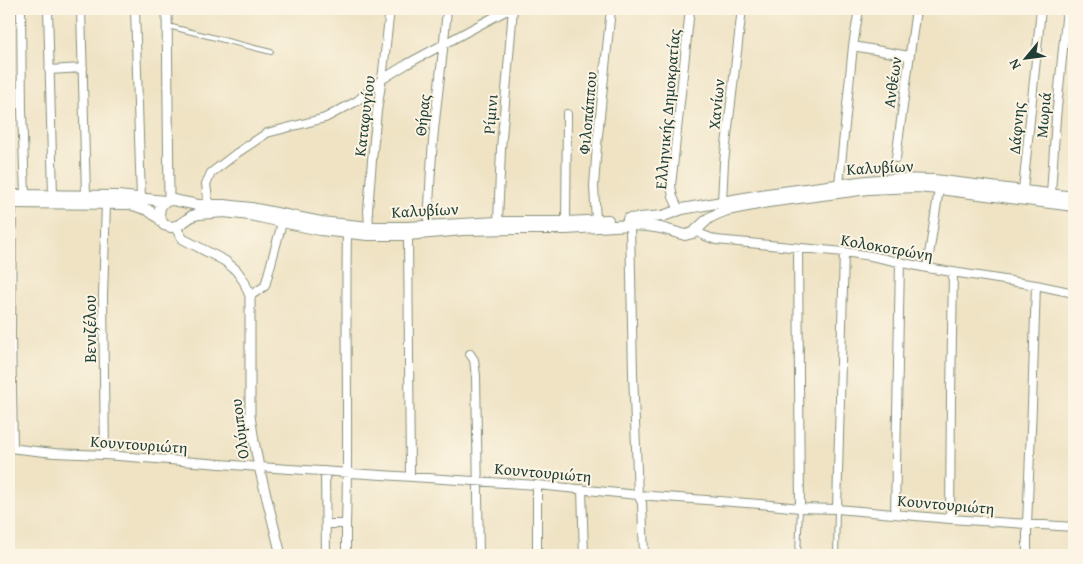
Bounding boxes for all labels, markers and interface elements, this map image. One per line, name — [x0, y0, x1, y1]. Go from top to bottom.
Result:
street label: Ελληνικής Δημοκρατίας — [648, 28, 686, 190]
north arrow — [1000, 32, 1050, 82]
street label: Ανθέων — [877, 55, 907, 109]
text: N — [1003, 55, 1026, 73]
street label: Φιλοπάππου — [571, 70, 603, 156]
street label: Καταφυγίου — [347, 74, 381, 158]
street label: Χανίων — [701, 77, 731, 131]
street label: Μωριά — [1029, 91, 1057, 139]
street label: Θήρας — [408, 93, 436, 137]
street label: Ρίμινι — [476, 93, 504, 135]
street label: Δάφνης — [1002, 101, 1030, 155]
street label: Καλυβίων — [846, 153, 914, 181]
street label: Καλυβίων — [391, 196, 459, 224]
street label: Κολοκοτρώνη — [839, 227, 935, 267]
street label: Βενιζέλου — [78, 295, 102, 363]
street label: Ολύμπου — [223, 398, 255, 460]
street label: Κουντουριώτη — [90, 429, 188, 459]
street label: Κουντουριώτη — [494, 456, 592, 488]
street label: Κουντουριώτη — [897, 488, 995, 520]

